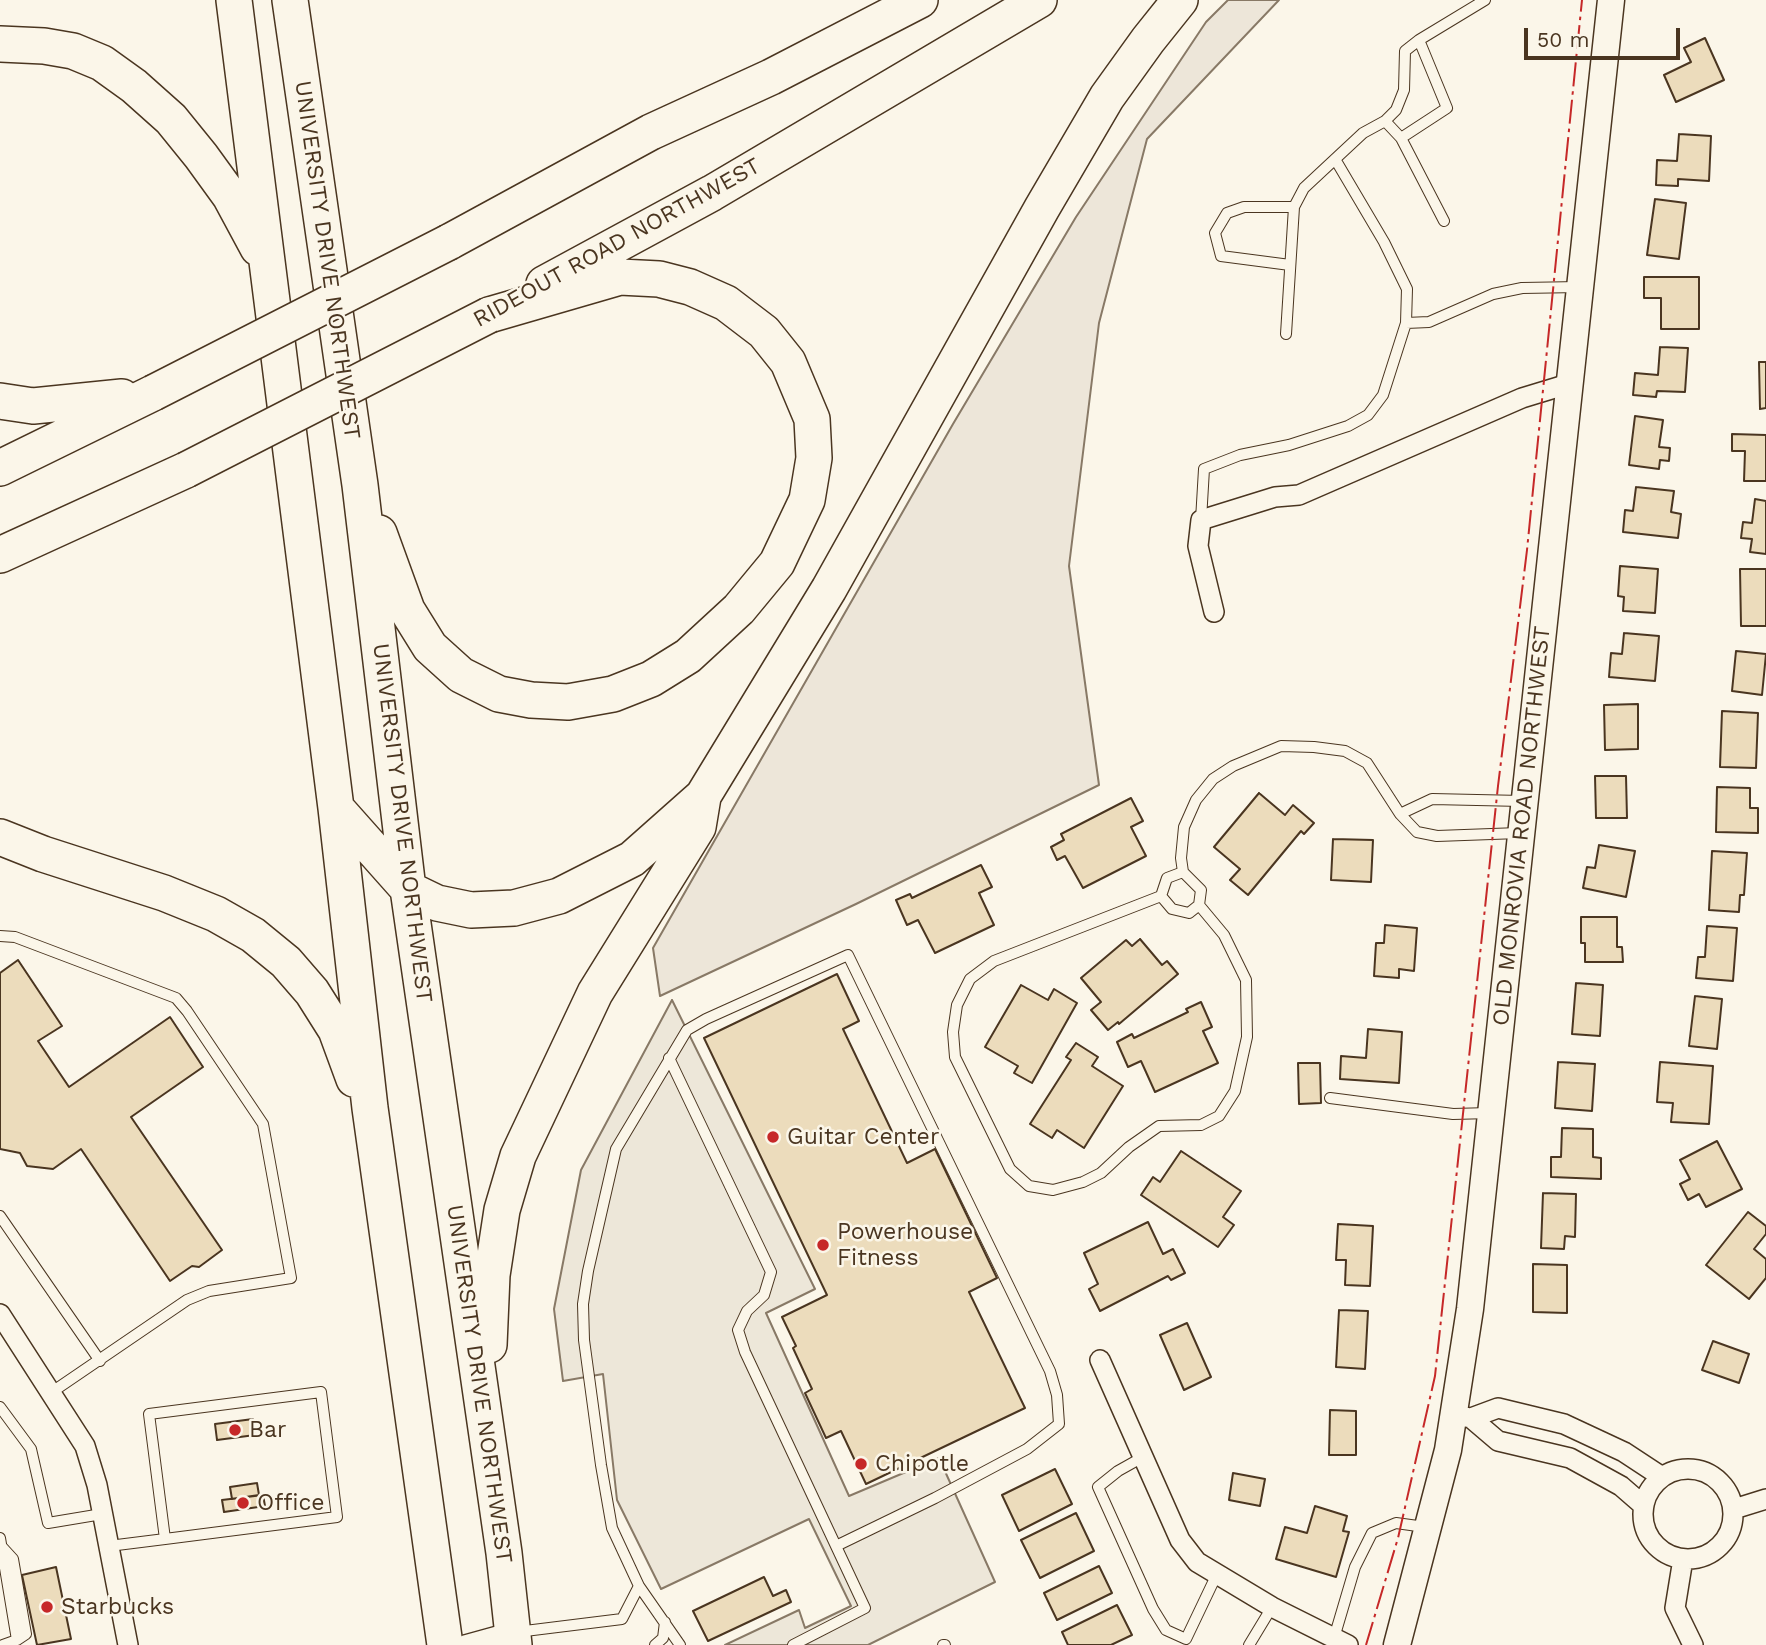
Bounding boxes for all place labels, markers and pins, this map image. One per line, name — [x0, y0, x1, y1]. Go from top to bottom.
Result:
place label: Guitar Center — [787, 1123, 939, 1151]
marker: Guitar Center — [765, 1129, 781, 1145]
place label: Powerhouse Fitness — [837, 1218, 973, 1272]
marker: Powerhouse Fitness — [815, 1237, 831, 1253]
place label: Bar — [249, 1416, 286, 1444]
marker: Bar — [227, 1422, 243, 1438]
place label: Chipotle — [875, 1450, 969, 1478]
marker: Chipotle — [853, 1456, 869, 1472]
place label: Office — [257, 1489, 325, 1517]
marker: Office — [235, 1495, 251, 1511]
place label: Starbucks — [61, 1593, 174, 1621]
marker: Starbucks — [39, 1599, 55, 1615]

